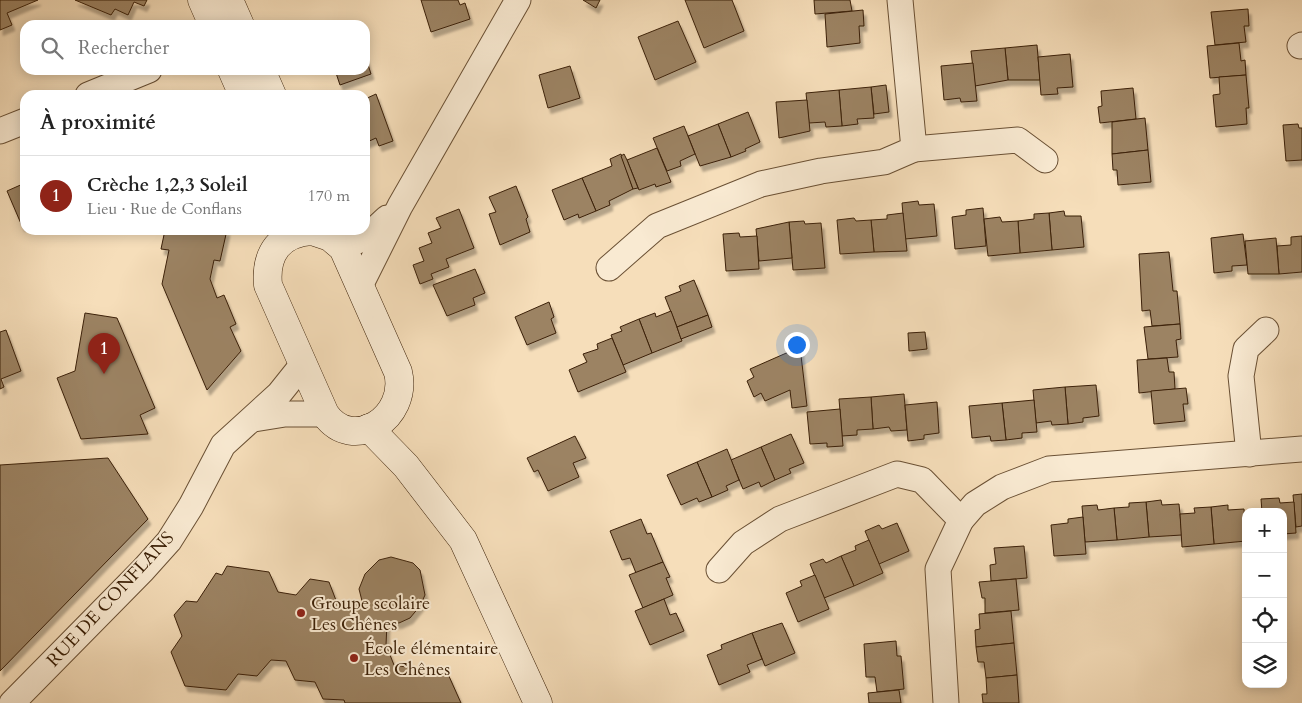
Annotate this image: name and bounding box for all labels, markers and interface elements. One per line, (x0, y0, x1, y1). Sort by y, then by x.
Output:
search box (20, 20, 370, 75)
icon: search (38, 34, 66, 62)
text: Rechercher (78, 35, 169, 61)
text: À proximité (40, 108, 156, 137)
text: Crèche 1,2,3 Soleil (87, 172, 247, 198)
text: 1 (52, 185, 60, 207)
text: 170 m (308, 185, 350, 207)
text: Lieu · Rue de Conflans (87, 198, 242, 220)
your location (784, 332, 810, 358)
pin: 1 (88, 333, 120, 374)
map controls (1242, 508, 1287, 688)
button: + (1242, 508, 1287, 553)
street label: RUE DE CONFLANS (41, 526, 180, 672)
button: − (1242, 553, 1287, 598)
place label: Groupe scolaire Les Chênes (311, 591, 430, 637)
button: locate (1242, 598, 1287, 643)
marker: Groupe scolaire Les Chênes (295, 607, 307, 619)
place label: École élémentaire Les Chênes (364, 636, 498, 682)
button: layers (1242, 643, 1287, 688)
marker: École élémentaire Les Chênes (348, 652, 360, 664)

